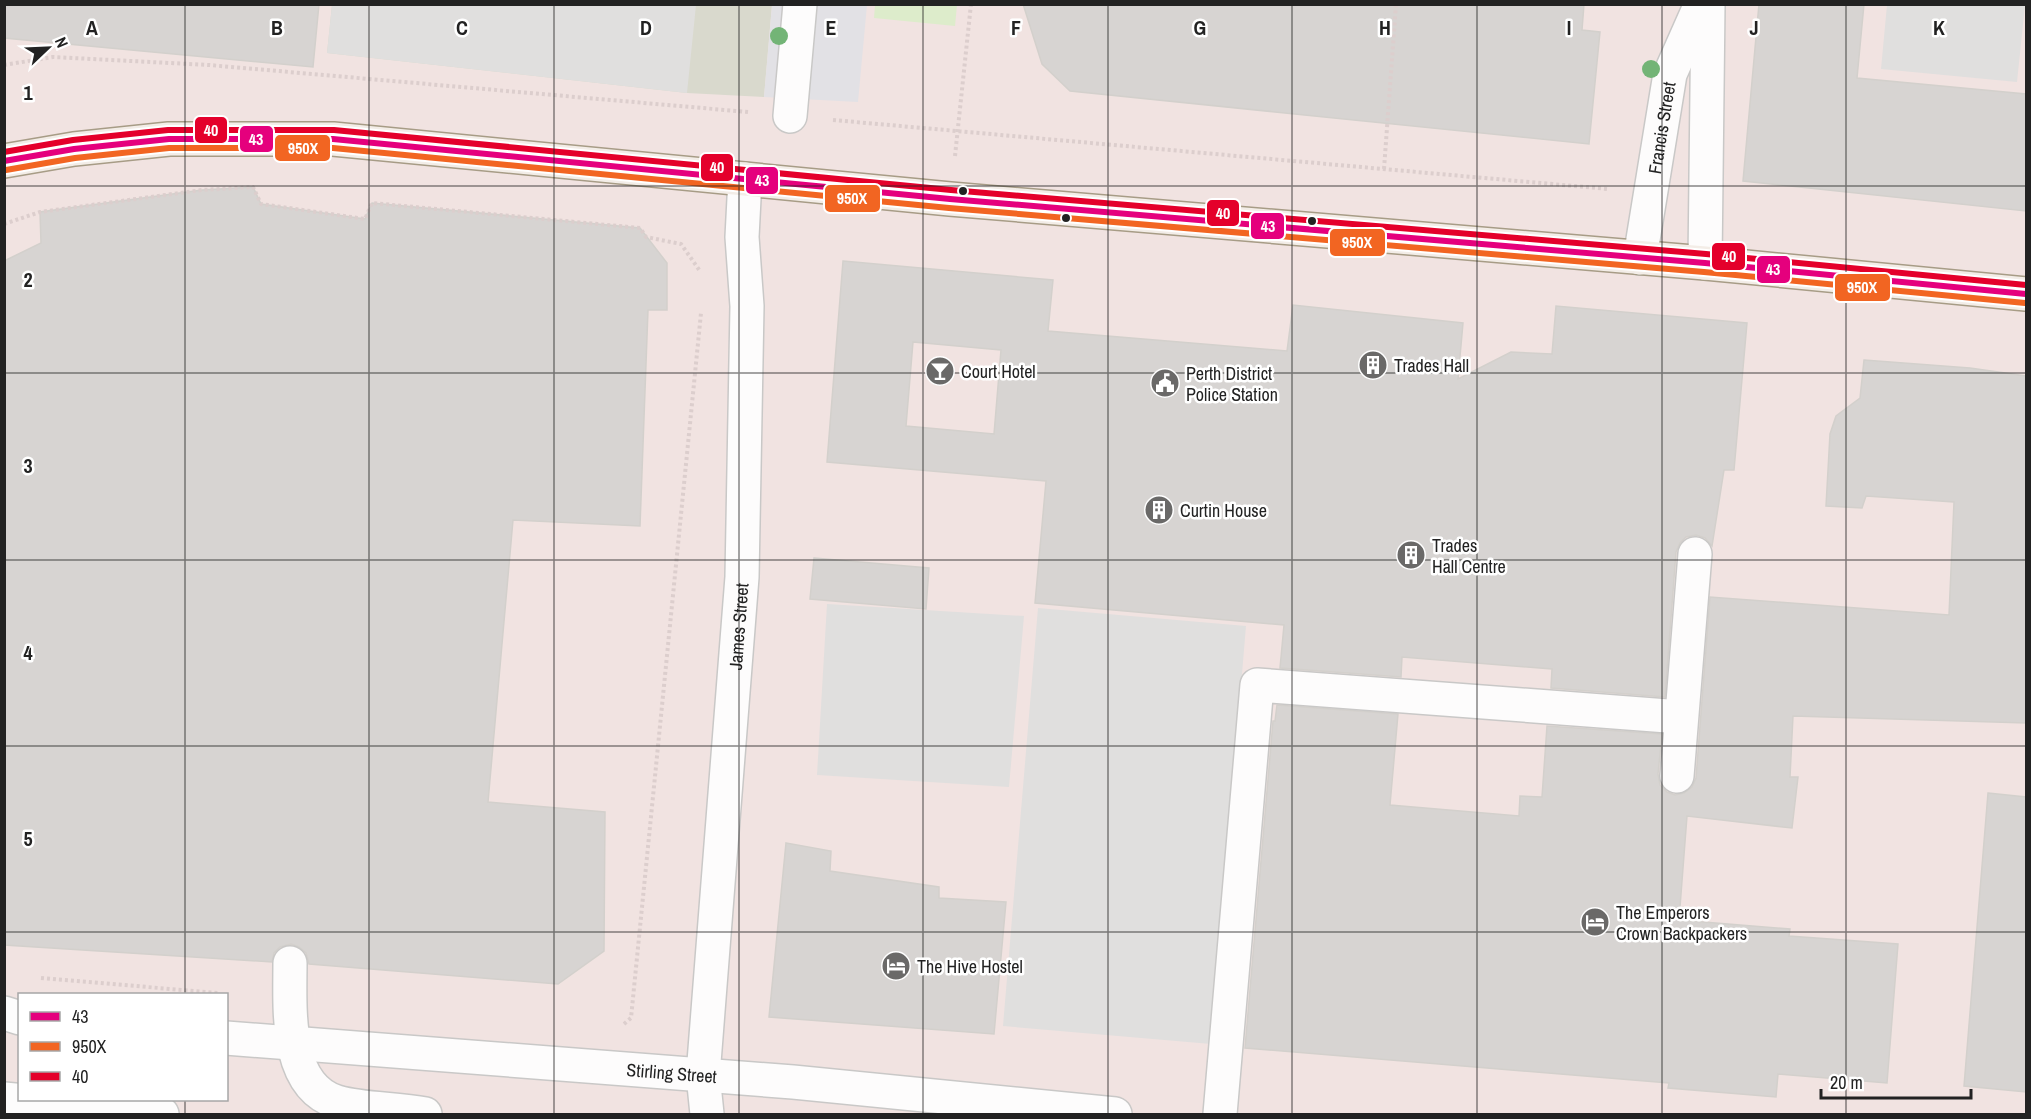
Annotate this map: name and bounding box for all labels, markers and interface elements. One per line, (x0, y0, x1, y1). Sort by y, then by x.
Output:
text: A (86, 14, 98, 41)
text: B (271, 14, 283, 41)
text: C (456, 14, 468, 41)
text: D (640, 14, 652, 41)
text: E (826, 14, 837, 41)
text: F (1011, 14, 1021, 41)
text: G (1194, 14, 1206, 41)
text: H (1379, 14, 1391, 41)
text: I (1567, 14, 1571, 41)
text: J (1749, 14, 1759, 41)
text: K (1933, 14, 1945, 41)
north arrow (18, 18, 78, 78)
text: N (50, 33, 74, 51)
text: 1 (23, 79, 33, 106)
street label: Francis Street (1641, 80, 1681, 176)
line badge: 40 (194, 116, 228, 144)
text: 40 (204, 119, 218, 141)
line badge: 43 (239, 125, 274, 153)
text: 43 (249, 128, 263, 150)
line badge: 950X (274, 134, 331, 162)
text: 950X (288, 137, 319, 159)
line badge: 40 (700, 153, 734, 182)
text: 40 (710, 156, 724, 178)
line badge: 43 (745, 166, 779, 195)
text: 43 (755, 169, 769, 191)
line badge: 950X (824, 184, 881, 213)
unlabelled marker (957, 185, 969, 197)
text: 950X (837, 187, 868, 209)
line badge: 40 (1206, 199, 1240, 227)
text: 40 (1216, 202, 1230, 224)
unlabelled marker (1060, 212, 1072, 224)
line badge: 43 (1250, 212, 1285, 240)
text: 43 (1261, 215, 1275, 237)
unlabelled marker (1306, 215, 1318, 227)
line badge: 950X (1329, 228, 1386, 257)
text: 950X (1342, 231, 1373, 253)
line badge: 40 (1711, 242, 1746, 271)
text: 40 (1722, 245, 1736, 267)
line badge: 43 (1756, 255, 1791, 284)
text: 43 (1766, 258, 1780, 280)
text: 2 (23, 266, 33, 293)
line badge: 950X (1834, 273, 1891, 302)
text: 950X (1847, 276, 1878, 298)
building icon: Trades Hall (1357, 349, 1389, 381)
place label: Trades Hall (1394, 353, 1469, 378)
bar icon: Court Hotel (924, 355, 956, 387)
place label: Court Hotel (961, 359, 1036, 384)
place label: Perth District Police Station (1186, 361, 1278, 407)
public building icon: Perth District Police Station (1149, 367, 1181, 399)
text: 3 (23, 452, 33, 479)
building icon: Curtin House (1143, 494, 1175, 526)
place label: Curtin House (1180, 498, 1267, 523)
place label: Trades Hall Centre (1432, 533, 1506, 579)
building icon: Trades Hall Centre (1395, 539, 1427, 571)
street label: James Street (722, 582, 754, 671)
text: 4 (23, 639, 33, 666)
text: 5 (23, 825, 33, 852)
place label: The Emperors Crown Backpackers (1616, 900, 1747, 946)
hotel icon: The Emperors Crown Backpackers (1579, 906, 1611, 938)
hotel icon: The Hive Hostel (880, 950, 912, 982)
place label: The Hive Hostel (917, 954, 1023, 979)
legend (18, 993, 228, 1101)
text: 43 (72, 1004, 88, 1029)
text: 950X (72, 1034, 107, 1059)
street label: Stirling Street (626, 1057, 718, 1089)
scale bar (1821, 1062, 1971, 1100)
text: 40 (72, 1064, 88, 1089)
text: 20 m (1830, 1070, 1863, 1095)

